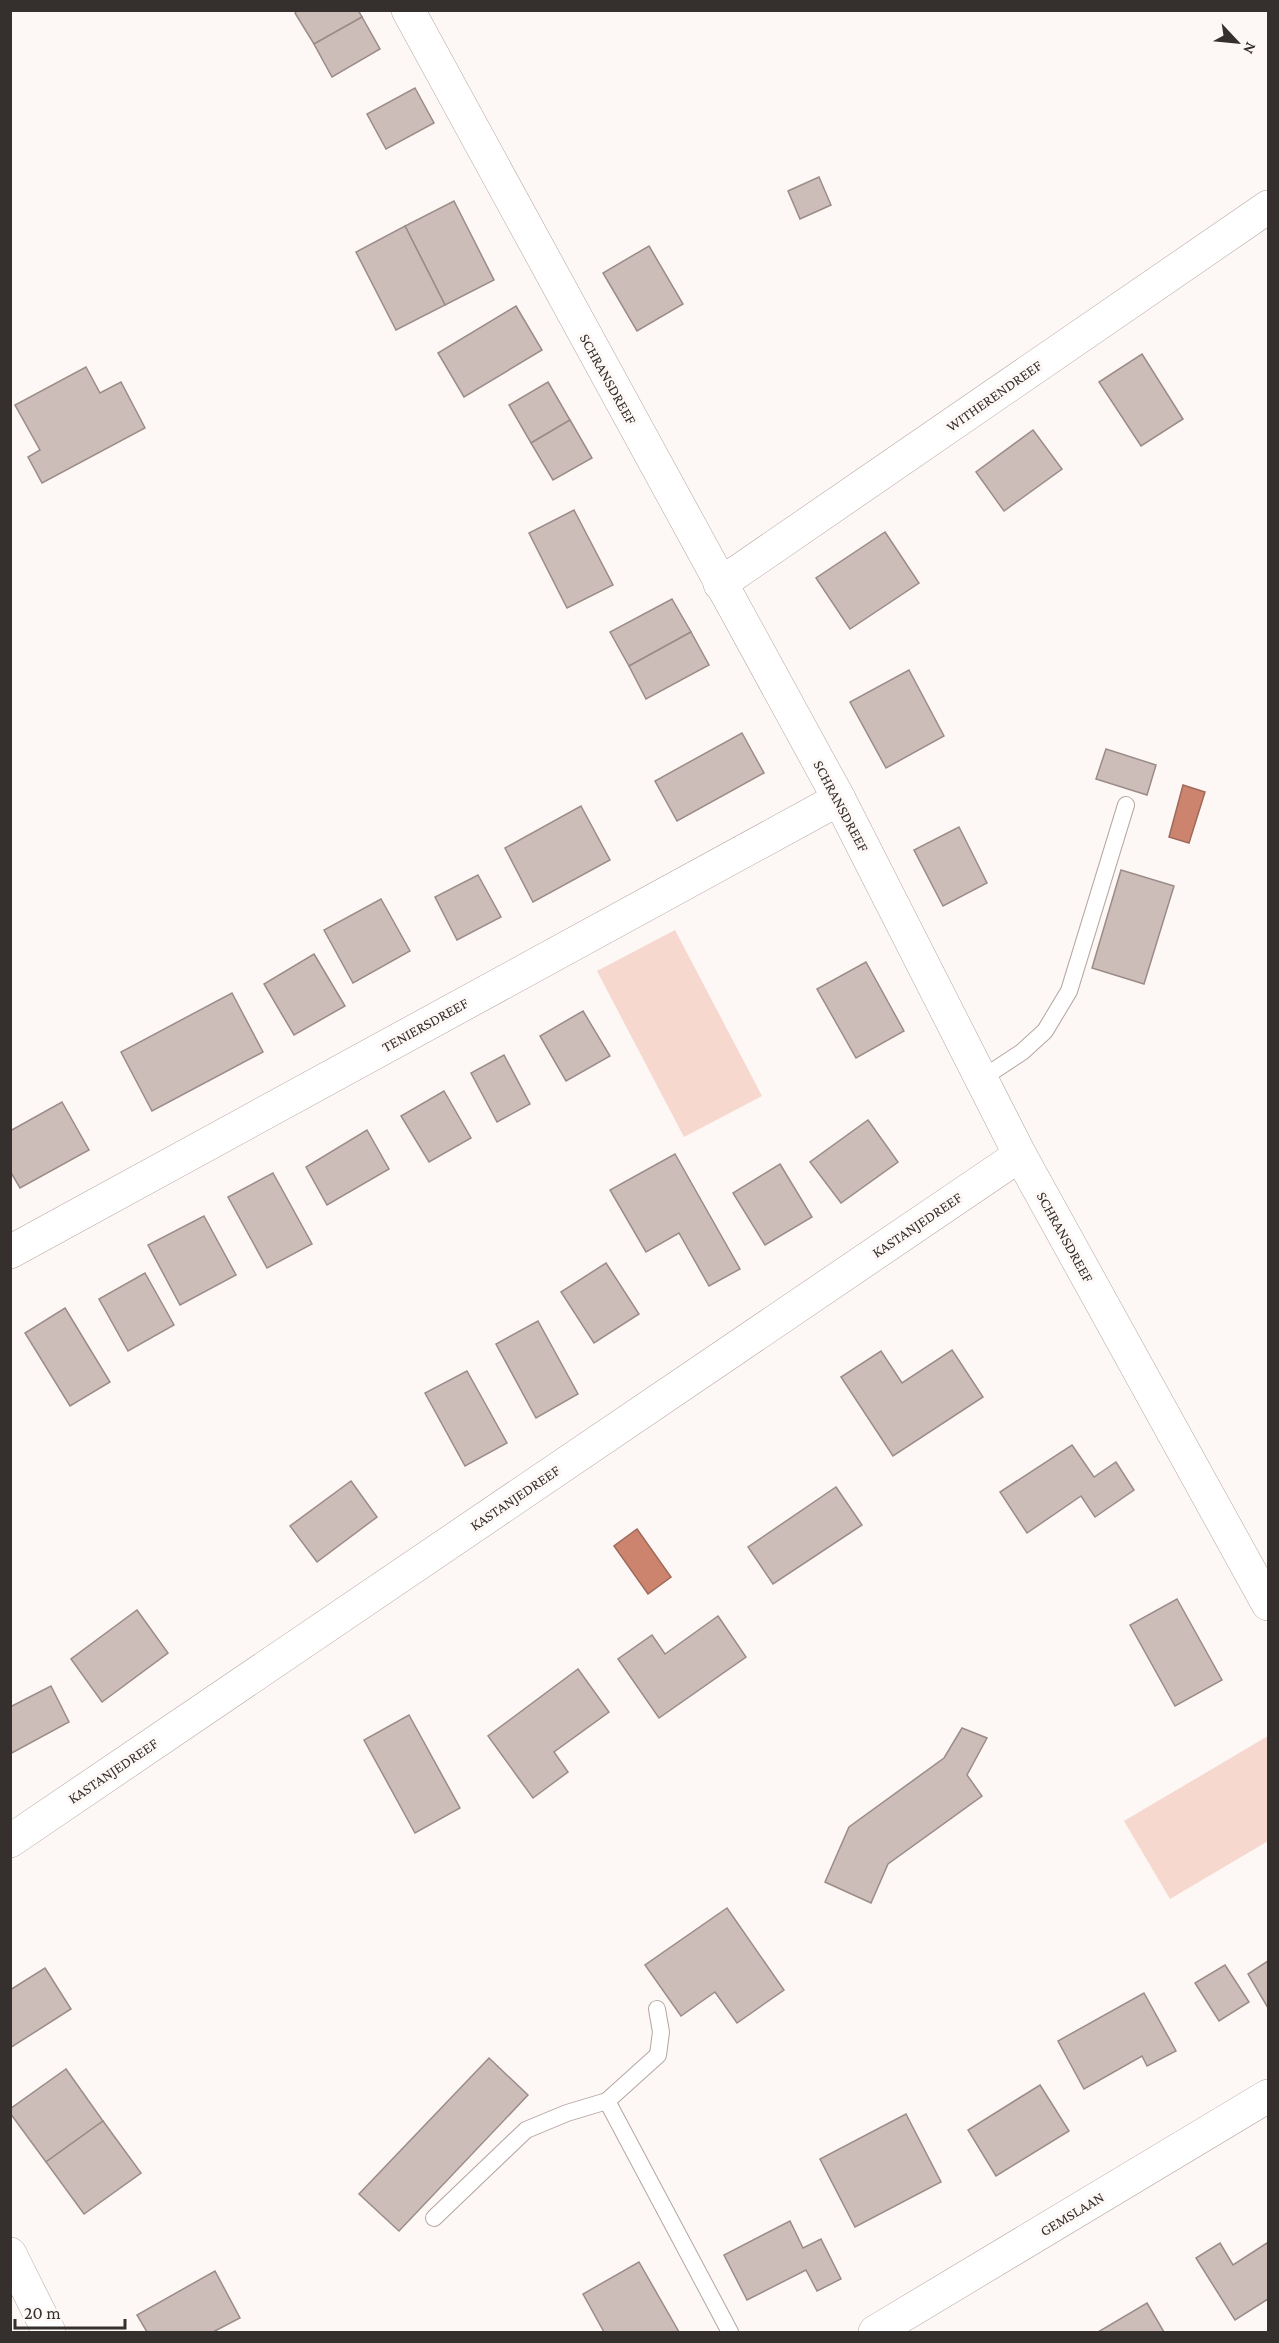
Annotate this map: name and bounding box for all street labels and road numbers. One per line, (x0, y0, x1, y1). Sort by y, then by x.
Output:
street label: SCHRANSDREEF (577, 331, 640, 428)
street label: WITHERENDREEF (943, 357, 1045, 435)
street label: SCHRANSDREEF (810, 758, 872, 855)
street label: TENIERSDREEF (379, 994, 471, 1055)
street label: KASTANJEDREEF (869, 1189, 966, 1262)
street label: SCHRANSDREEF (1034, 1189, 1097, 1286)
street label: KASTANJEDREEF (467, 1462, 564, 1535)
street label: KASTANJEDREEF (65, 1735, 162, 1808)
street label: GEMSLAAN (1037, 2189, 1107, 2239)

